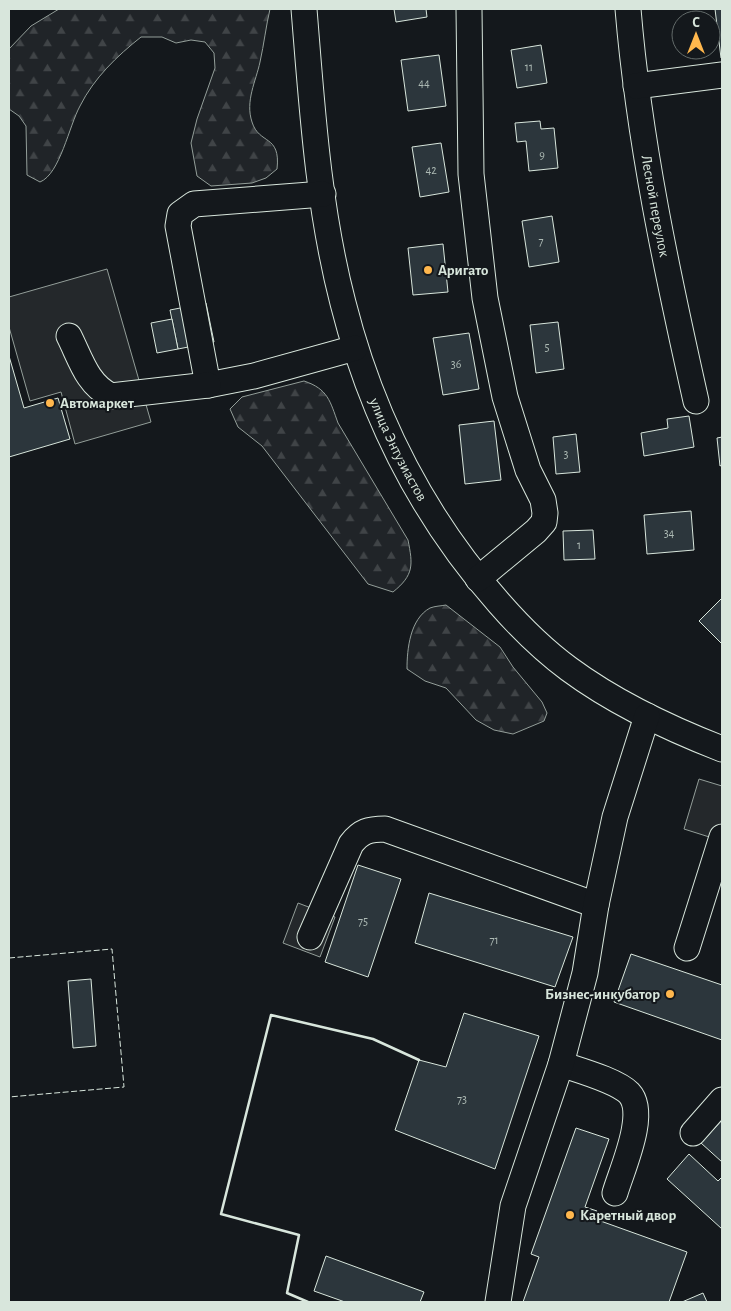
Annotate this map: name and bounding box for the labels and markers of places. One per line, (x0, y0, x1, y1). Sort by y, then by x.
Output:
place label: Аригато (438, 263, 488, 278)
marker: Аригато (422, 264, 434, 276)
place label: Автомаркет (60, 396, 134, 411)
marker: Автомаркет (44, 397, 56, 409)
place label: Бизнес-инкубатор (545, 987, 660, 1002)
marker: Бизнес-инкубатор (664, 988, 676, 1000)
place label: Каретный двор (580, 1208, 676, 1223)
marker: Каретный двор (564, 1209, 576, 1221)

